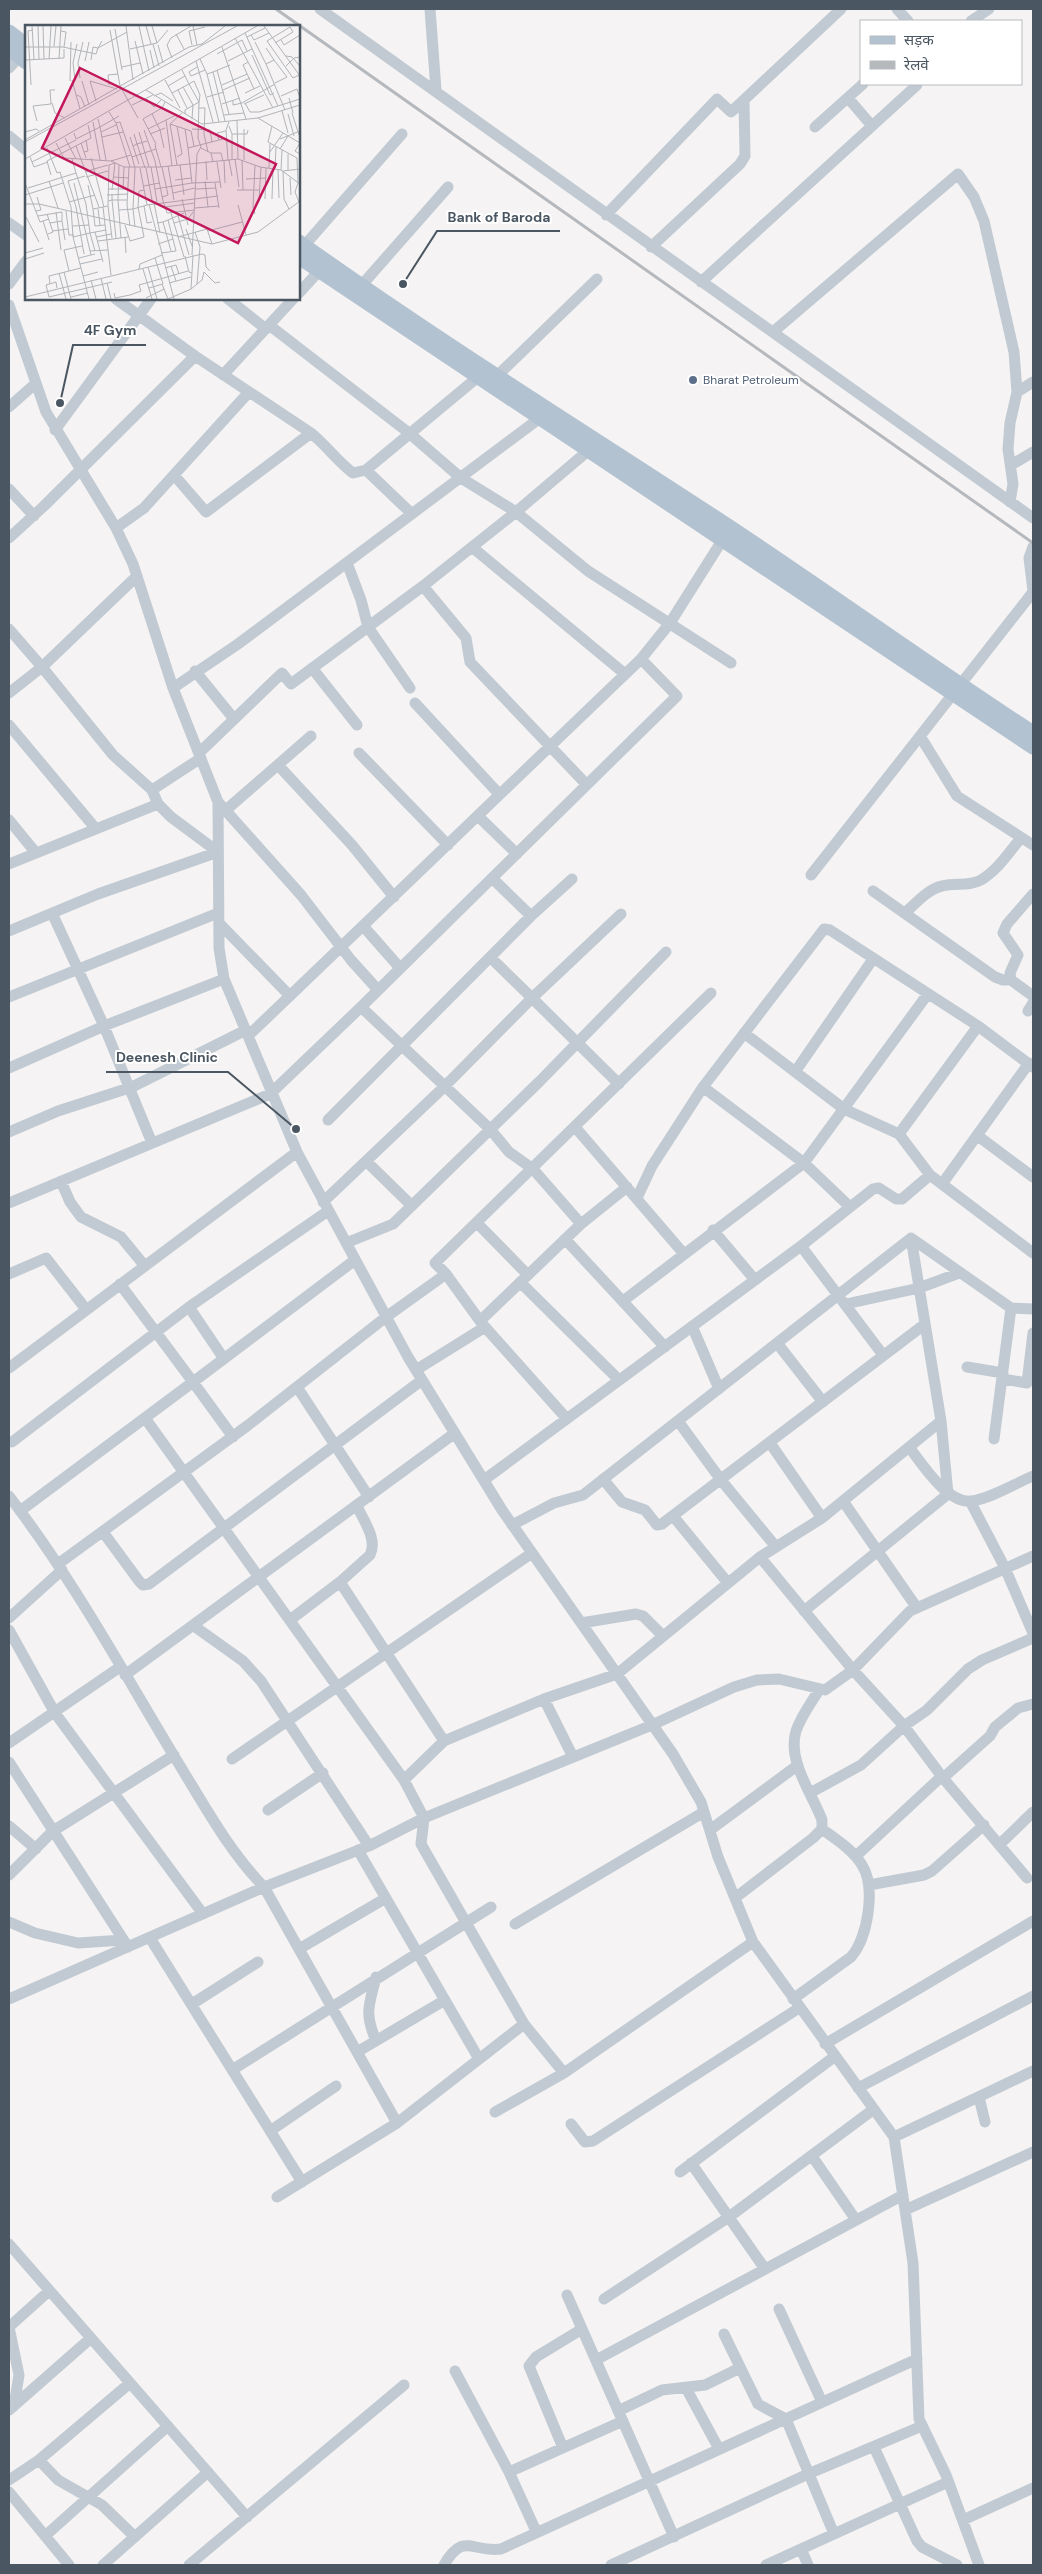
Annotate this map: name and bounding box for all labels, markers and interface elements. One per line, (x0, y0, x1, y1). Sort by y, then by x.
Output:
legend (860, 20, 1022, 85)
inset map (25, 25, 300, 300)
text: सड़क (904, 30, 934, 50)
text: रेलवे (903, 55, 929, 75)
callout: Bank of Baroda (437, 202, 560, 231)
text: Bank of Baroda (448, 208, 550, 226)
callout: 4F Gym (73, 316, 146, 345)
text: 4F Gym (84, 321, 136, 339)
place label: Bharat Petroleum (703, 372, 799, 388)
marker: Bharat Petroleum (687, 374, 699, 386)
callout: Deenesh Clinic (106, 1043, 228, 1072)
text: Deenesh Clinic (116, 1048, 218, 1066)

